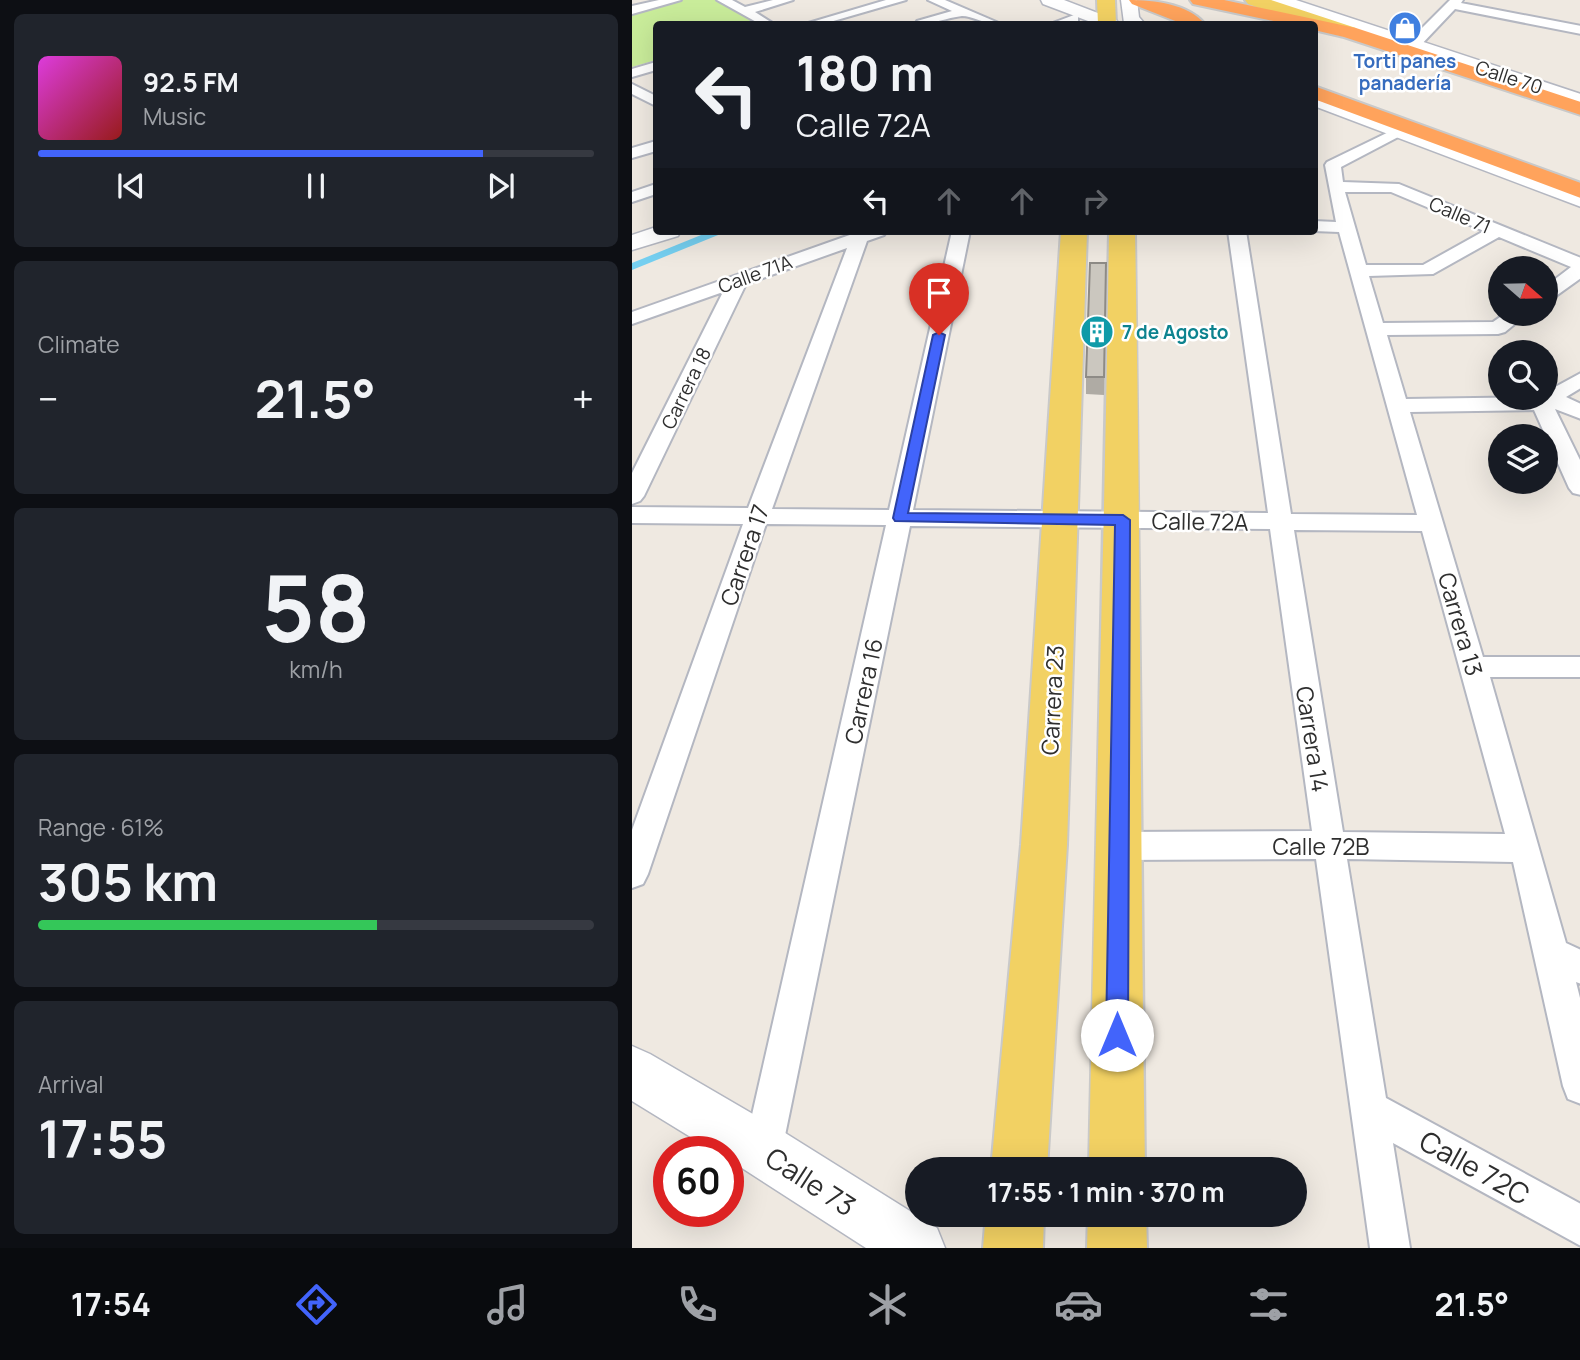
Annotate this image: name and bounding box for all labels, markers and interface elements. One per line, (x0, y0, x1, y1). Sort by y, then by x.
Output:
shop icon: Torti panes panadería (1386, 9, 1424, 47)
text: 180 m (796, 39, 934, 106)
place label: Torti panes panadería (1354, 48, 1456, 96)
icon: left (681, 49, 772, 140)
street label: Calle 70 (1472, 54, 1546, 100)
text: 92.5 FM (143, 64, 239, 100)
text: Music (143, 100, 206, 132)
text: Calle 72A (796, 103, 931, 147)
icon: previous (112, 167, 150, 205)
icon: pause (297, 167, 335, 205)
icon: next (482, 167, 520, 205)
icon: left (857, 182, 895, 220)
icon: ahead (930, 182, 968, 220)
icon: ahead (1003, 182, 1041, 220)
icon: right (1076, 182, 1114, 220)
street label: Calle 71 (1425, 190, 1495, 240)
street label: Calle 71A (714, 249, 796, 299)
north arrow (1488, 256, 1558, 326)
map controls (1488, 256, 1558, 494)
pin (909, 263, 969, 335)
icon: arrive (920, 274, 958, 312)
building icon: 7 de Agosto (1078, 313, 1116, 351)
place label: 7 de Agosto (1122, 319, 1229, 345)
text: Climate (38, 328, 120, 360)
button: search (1488, 340, 1558, 410)
street label: Carrera 18 (655, 343, 717, 433)
text: 21.5° (255, 363, 376, 434)
text: − (38, 372, 59, 424)
text: + (572, 372, 594, 424)
button: layers (1488, 424, 1558, 494)
street label: Carrera 17 (712, 500, 776, 610)
street label: Calle 72A (1151, 504, 1249, 538)
text: 58 (261, 545, 371, 669)
street label: Carrera 13 (1431, 569, 1491, 679)
street label: Carrera 16 (836, 635, 890, 747)
street label: Carrera 23 (1033, 644, 1071, 756)
text: km/h (289, 653, 343, 685)
street label: Carrera 14 (1289, 684, 1337, 794)
text: Range · 61% (38, 811, 164, 843)
street label: Calle 72B (1273, 830, 1369, 862)
text: 305 km (38, 846, 218, 917)
position arrow (1080, 998, 1154, 1072)
text: Arrival (38, 1068, 104, 1100)
text: 17:55 (38, 1103, 167, 1174)
street label: Calle 72C (1413, 1121, 1537, 1213)
speed limit sign: 60 (653, 1136, 744, 1227)
street label: Calle 73 (759, 1138, 863, 1224)
text: 17:55 · 1 min · 370 m (987, 1174, 1225, 1210)
icon: directions (292, 1280, 341, 1329)
icon: music (483, 1280, 532, 1329)
icon: phone (673, 1280, 722, 1329)
icon: climate (863, 1280, 912, 1329)
icon: car (1054, 1280, 1103, 1329)
icon: filters (1244, 1280, 1293, 1329)
text: 17:54 (71, 1282, 151, 1326)
text: 21.5° (1435, 1282, 1509, 1326)

